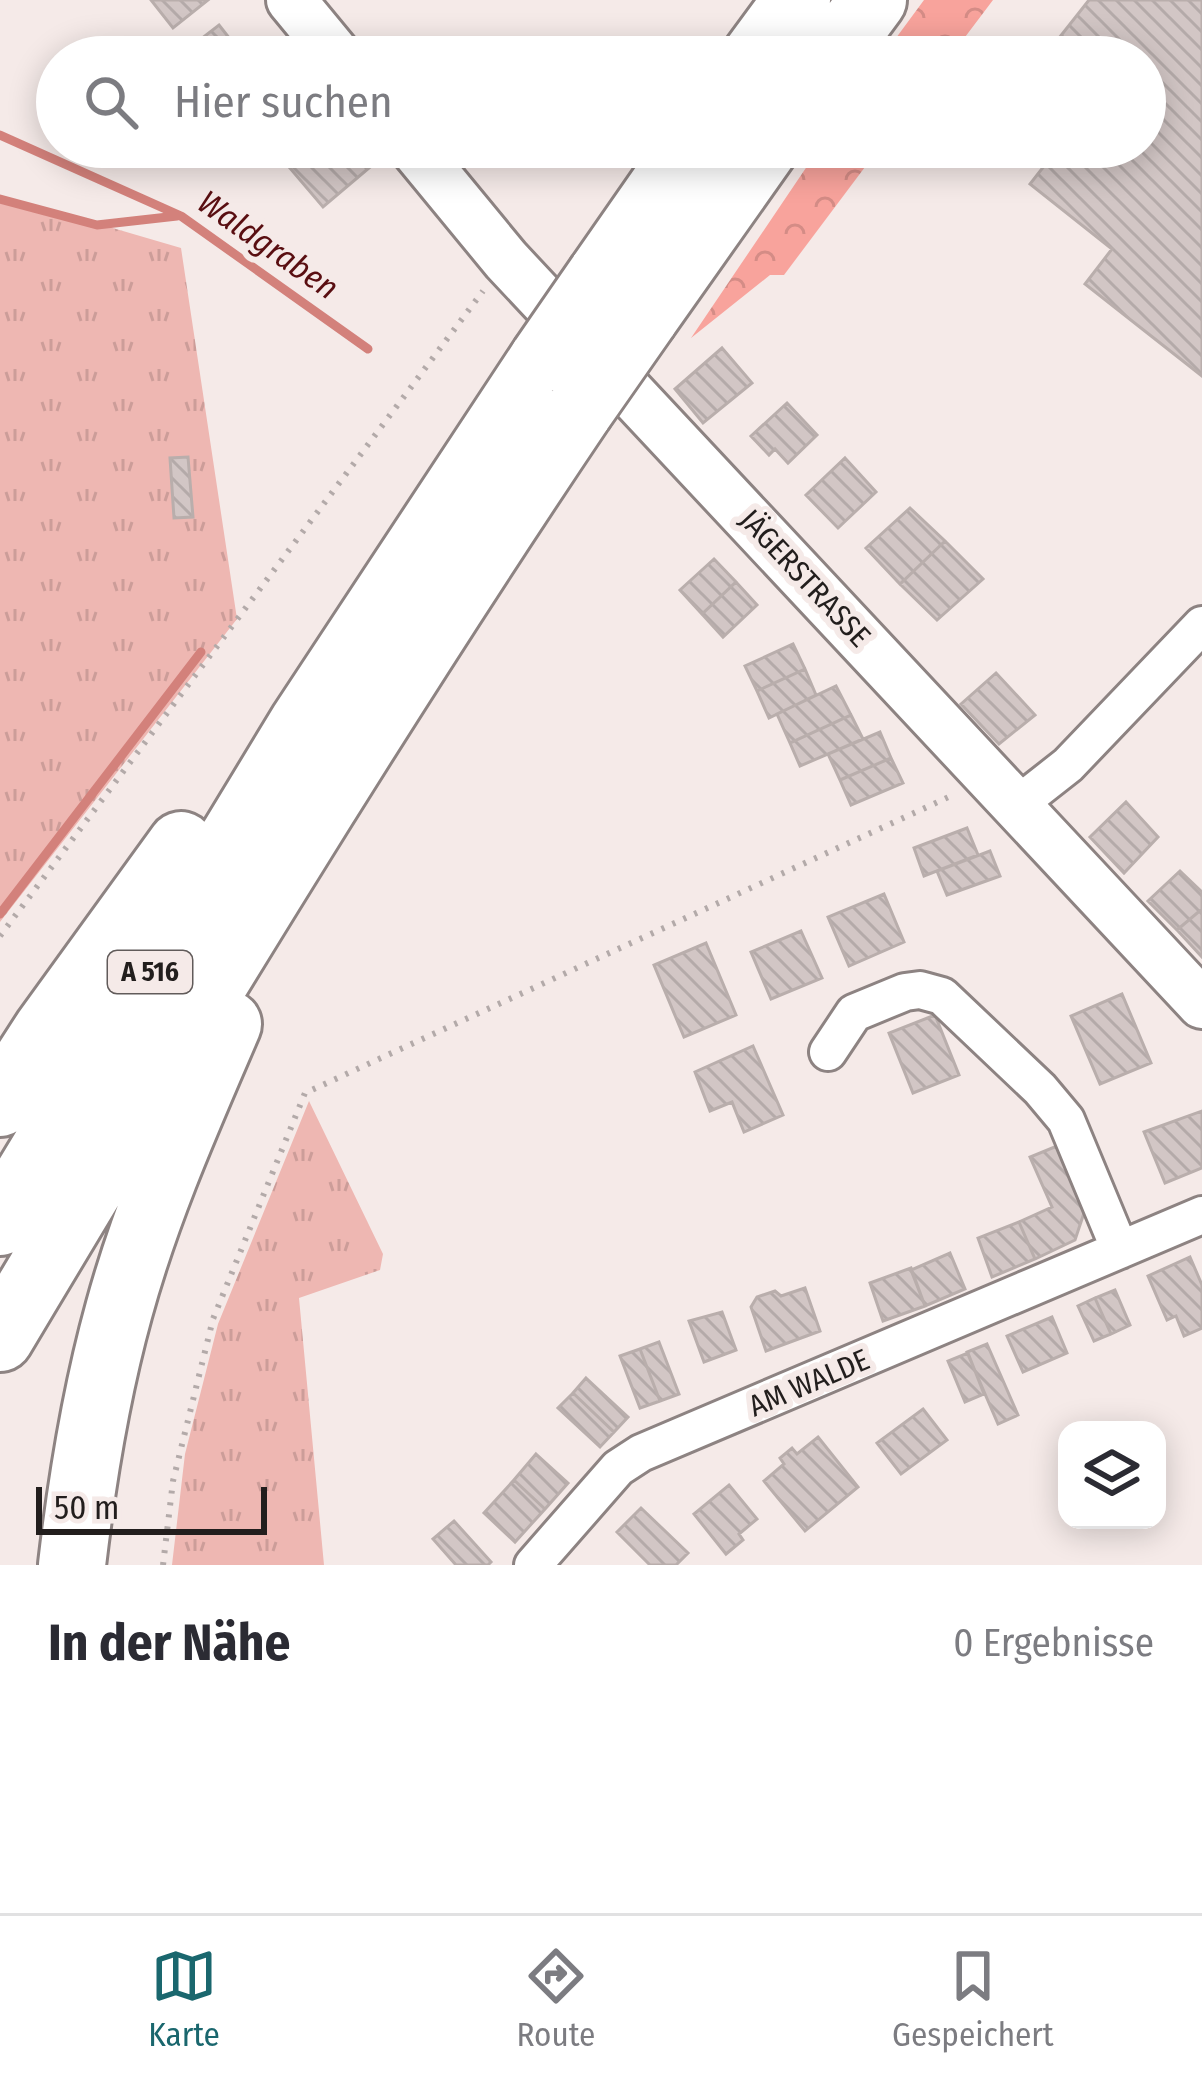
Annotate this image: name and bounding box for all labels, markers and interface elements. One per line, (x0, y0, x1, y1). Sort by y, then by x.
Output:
search box (36, 36, 1166, 168)
icon: search (78, 69, 144, 135)
text: Hier suchen (174, 75, 393, 129)
water label: Waldgraben (190, 182, 346, 308)
street label: JÄGERSTRASSE (732, 502, 878, 654)
road number: A 516 (108, 951, 192, 993)
street label: AM WALDE (743, 1342, 875, 1424)
map controls (1058, 1421, 1166, 1529)
button: layers (1058, 1421, 1166, 1529)
scale bar (36, 1481, 267, 1534)
text: 50 m (54, 1488, 119, 1528)
text: In der Nähe (48, 1612, 290, 1674)
text: 0 Ergebnisse (953, 1620, 1154, 1666)
tab: Karte (148, 1943, 220, 2055)
tab: Route (517, 1943, 595, 2055)
tab: Gespeichert (892, 1943, 1054, 2055)

